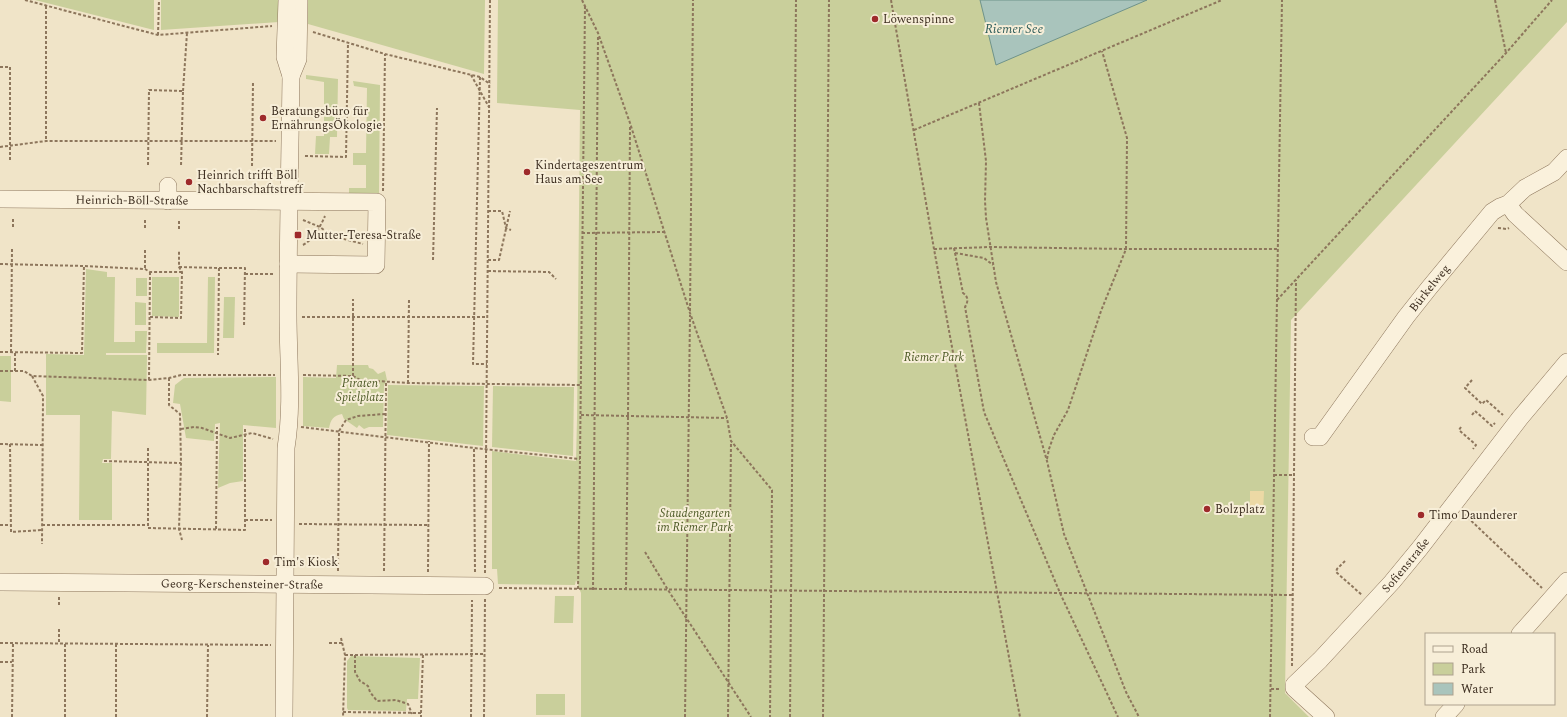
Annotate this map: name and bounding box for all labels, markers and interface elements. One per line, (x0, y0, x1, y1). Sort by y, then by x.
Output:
place label: Löwenspinne (883, 10, 955, 29)
marker: Löwenspinne (870, 14, 880, 24)
water label: Riemer See (985, 19, 1043, 39)
place label: Beratungsbüro für ErnährungsÖkologie (271, 102, 382, 135)
marker: Beratungsbüro für ErnährungsÖkologie (258, 113, 268, 123)
place label: Kindertageszentrum Haus am See (535, 156, 644, 189)
place label: Heinrich trifft Böll Nachbarschaftstreff (197, 166, 303, 199)
marker: Kindertageszentrum Haus am See (522, 167, 532, 177)
marker: Heinrich trifft Böll Nachbarschaftstreff (184, 177, 194, 187)
street label: Heinrich-Böll-Straße (75, 191, 189, 211)
place label: Mutter-Teresa-Straße (306, 226, 421, 245)
marker: Mutter-Teresa-Straße (293, 230, 303, 240)
street label: Bürkelweg (1405, 260, 1455, 316)
park label: Riemer Park (904, 348, 965, 367)
park label: Piraten Spielplatz (336, 374, 384, 407)
place label: Bolzplatz (1215, 500, 1265, 519)
park label: Staudengarten im Riemer Park (657, 504, 733, 537)
marker: Bolzplatz (1202, 504, 1212, 514)
place label: Timo Daunderer (1429, 506, 1518, 525)
marker: Timo Daunderer (1416, 510, 1426, 520)
street label: Sofienstraße (1377, 534, 1435, 598)
place label: Tim's Kiosk (274, 553, 338, 572)
marker: Tim's Kiosk (261, 557, 271, 567)
street label: Georg-Kerschensteiner-Straße (161, 574, 323, 595)
legend (1425, 633, 1555, 705)
text: Road (1461, 640, 1488, 659)
text: Park (1461, 660, 1486, 679)
text: Water (1461, 680, 1493, 699)

